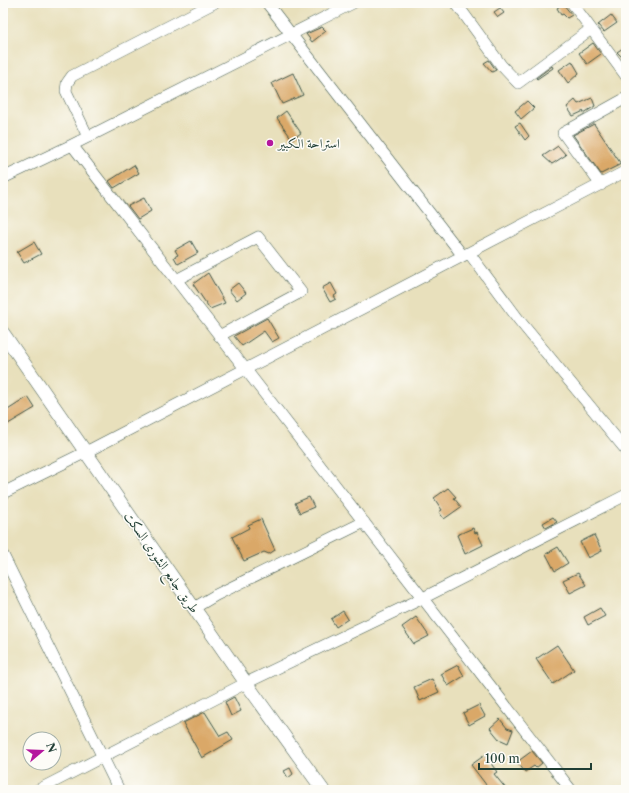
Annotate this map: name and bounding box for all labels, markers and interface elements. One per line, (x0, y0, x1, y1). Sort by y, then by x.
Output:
place label: استراحة الكبير (276, 135, 340, 152)
marker: استراحة الكبير (265, 138, 275, 148)
street label: طريق جامع الشورى السكت (117, 508, 203, 619)
north arrow (22, 731, 62, 771)
text: N (43, 741, 60, 755)
scale bar (479, 745, 591, 771)
text: 100 m (485, 751, 520, 766)

